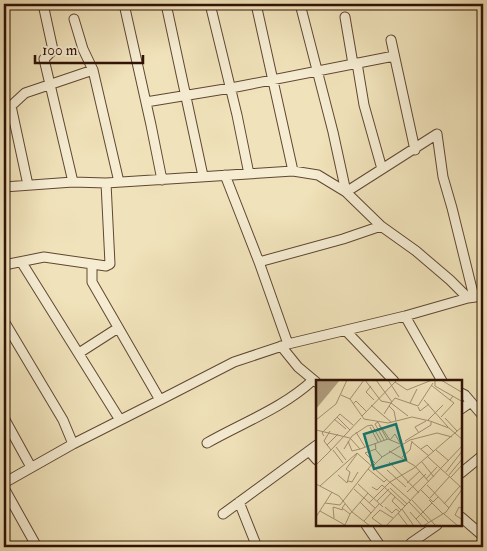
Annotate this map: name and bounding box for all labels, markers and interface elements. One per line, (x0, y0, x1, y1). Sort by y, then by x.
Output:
scale bar (35, 32, 142, 64)
text: 100 m (42, 41, 78, 60)
inset map (316, 380, 462, 526)

